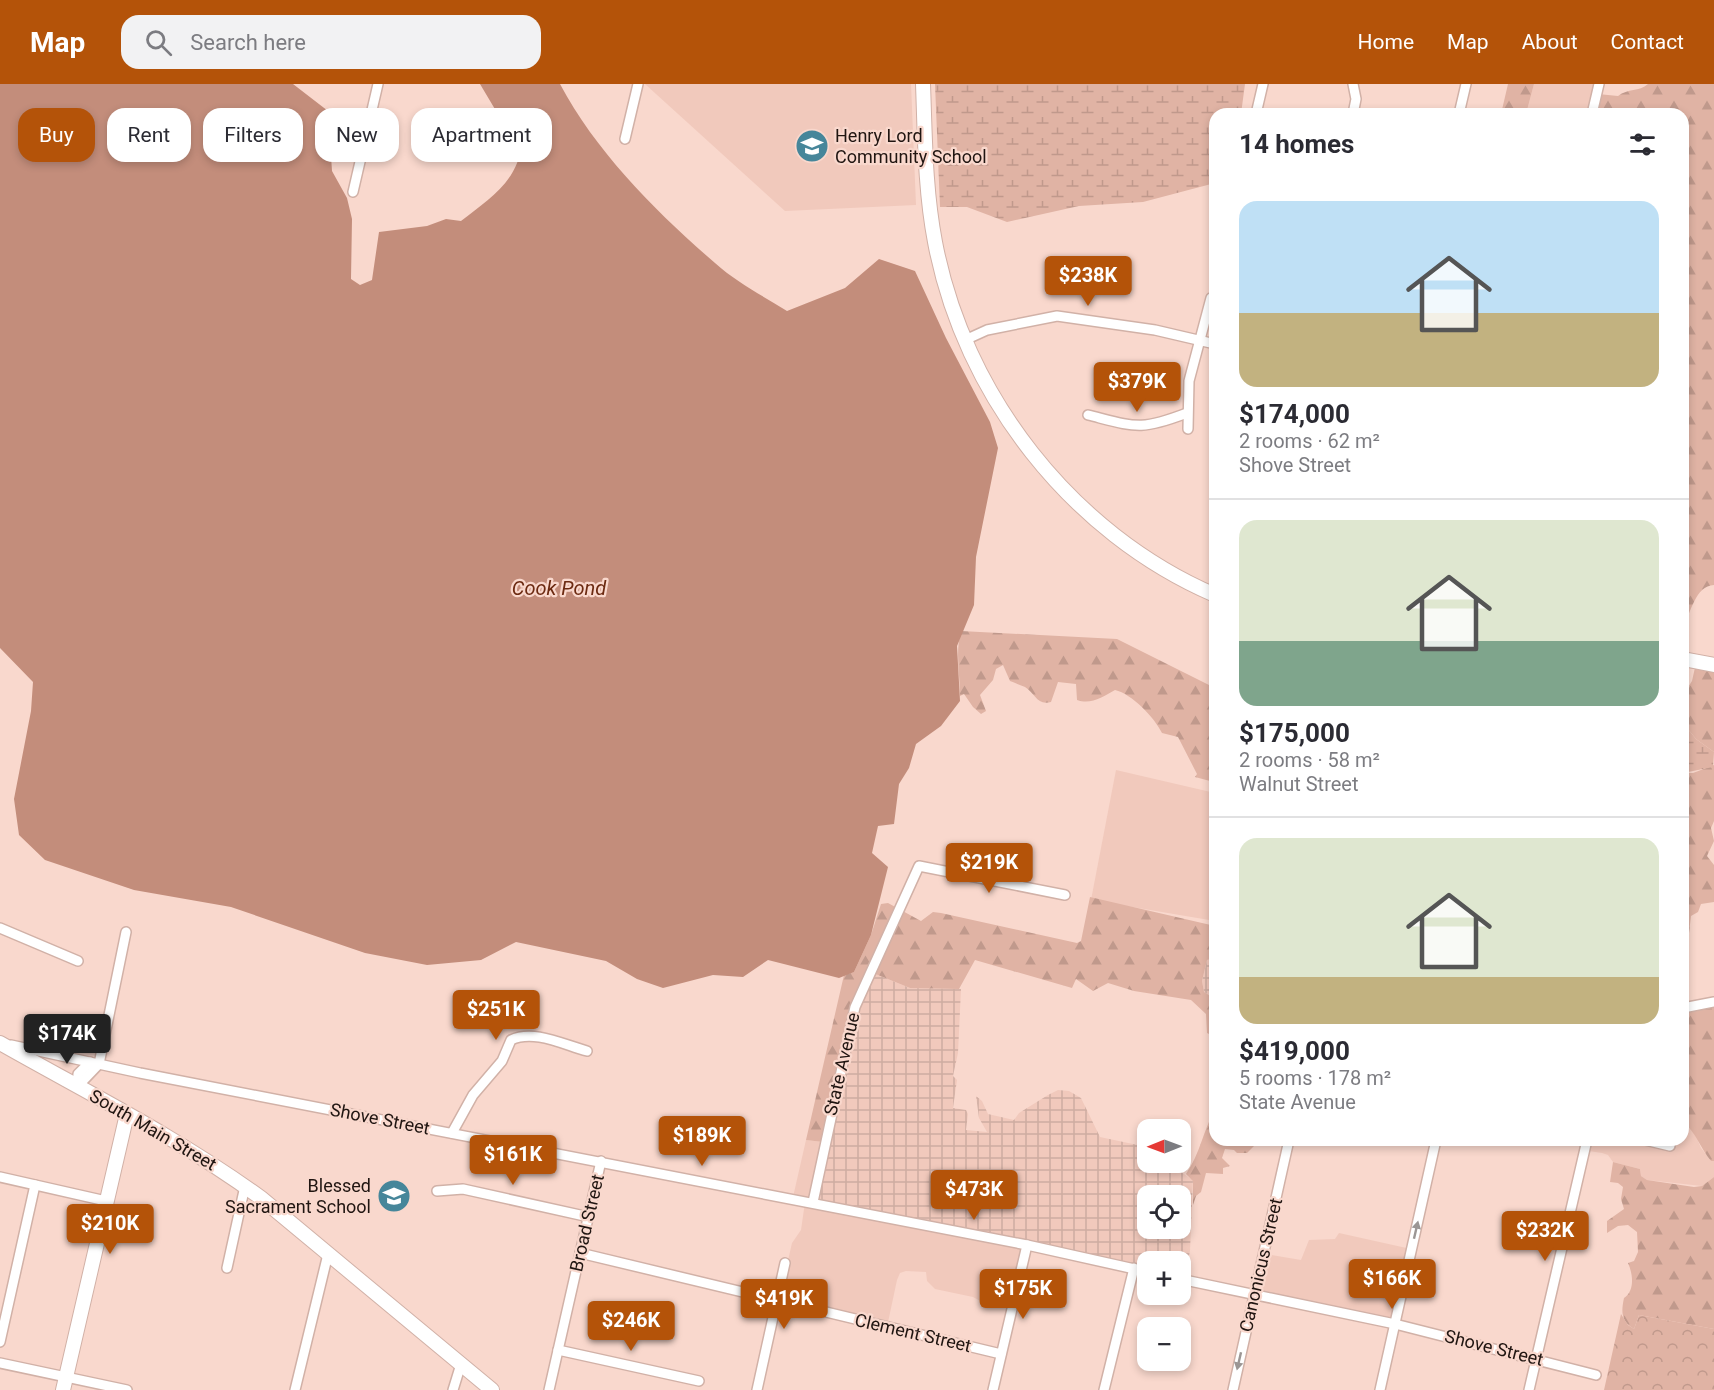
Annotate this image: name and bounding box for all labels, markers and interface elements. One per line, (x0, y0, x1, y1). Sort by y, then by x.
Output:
search box (121, 15, 541, 69)
text: Map (30, 26, 85, 59)
icon: search (142, 26, 175, 59)
text: Search here (190, 30, 306, 55)
text: Home (1358, 30, 1414, 54)
text: Map (1447, 30, 1489, 54)
text: About (1522, 30, 1578, 54)
text: Contact (1611, 30, 1684, 54)
chip: Buy (18, 108, 95, 162)
chip: Rent (107, 108, 191, 162)
chip: Filters (203, 108, 303, 162)
chip: New (315, 108, 399, 162)
chip: Apartment (411, 108, 552, 162)
place label: Henry Lord Community School (835, 125, 987, 167)
school or university icon: Henry Lord Community School (794, 128, 830, 164)
icon: filters (1626, 128, 1659, 161)
text: 14 homes (1239, 129, 1354, 159)
icon: home (1395, 240, 1503, 348)
pin: $238K (1046, 256, 1130, 307)
text: $238K (1059, 263, 1117, 287)
pin: $379K (1095, 362, 1179, 413)
text: $379K (1108, 369, 1166, 393)
text: $174,000 (1239, 399, 1350, 429)
text: 2 rooms · 62 m² (1239, 429, 1380, 453)
text: Shove Street (1239, 453, 1351, 477)
icon: home (1395, 559, 1503, 667)
water label: Cook Pond (512, 576, 607, 600)
text: $175,000 (1239, 718, 1350, 748)
text: 2 rooms · 58 m² (1239, 748, 1380, 772)
text: Walnut Street (1239, 772, 1359, 796)
pin: $219K (947, 843, 1031, 894)
text: $219K (960, 850, 1018, 874)
icon: home (1395, 877, 1503, 985)
pin: $251K (454, 990, 538, 1041)
text: $251K (467, 997, 525, 1021)
street label: State Avenue (819, 1010, 864, 1117)
pin: $174K (25, 1014, 109, 1065)
text: $174K (38, 1021, 96, 1045)
text: $419,000 (1239, 1036, 1350, 1066)
text: 5 rooms · 178 m² (1239, 1066, 1391, 1090)
street label: South Main Street (86, 1085, 220, 1174)
text: State Avenue (1239, 1090, 1356, 1114)
street label: Shove Street (329, 1099, 432, 1138)
pin: $189K (660, 1116, 744, 1167)
north arrow (1137, 1119, 1191, 1173)
map controls (1137, 1119, 1191, 1371)
text: $189K (673, 1123, 731, 1147)
pin: $161K (471, 1135, 555, 1186)
text: $161K (484, 1142, 542, 1166)
pin: $473K (932, 1170, 1016, 1221)
street label: Broad Street (565, 1172, 608, 1274)
place label: Blessed Sacrament School (225, 1175, 371, 1217)
text: $473K (945, 1177, 1003, 1201)
school or university icon: Blessed Sacrament School (376, 1178, 412, 1214)
button: locate (1137, 1185, 1191, 1239)
street label: Canonicus Street (1235, 1196, 1286, 1334)
pin: $210K (68, 1204, 152, 1255)
text: $210K (81, 1211, 139, 1235)
pin: $232K (1503, 1211, 1587, 1262)
text: $232K (1516, 1218, 1574, 1242)
one-way arrow (1412, 1221, 1421, 1240)
button: + (1137, 1251, 1191, 1305)
pin: $166K (1350, 1259, 1434, 1310)
text: $166K (1363, 1266, 1421, 1290)
pin: $175K (981, 1269, 1065, 1320)
text: $175K (994, 1276, 1052, 1300)
pin: $419K (742, 1279, 826, 1330)
text: $419K (755, 1286, 813, 1310)
pin: $246K (589, 1301, 673, 1352)
text: $246K (602, 1308, 660, 1332)
street label: Clement Street (853, 1309, 973, 1356)
button: − (1137, 1317, 1191, 1371)
street label: Shove Street (1443, 1325, 1546, 1370)
one-way arrow (1234, 1352, 1244, 1370)

